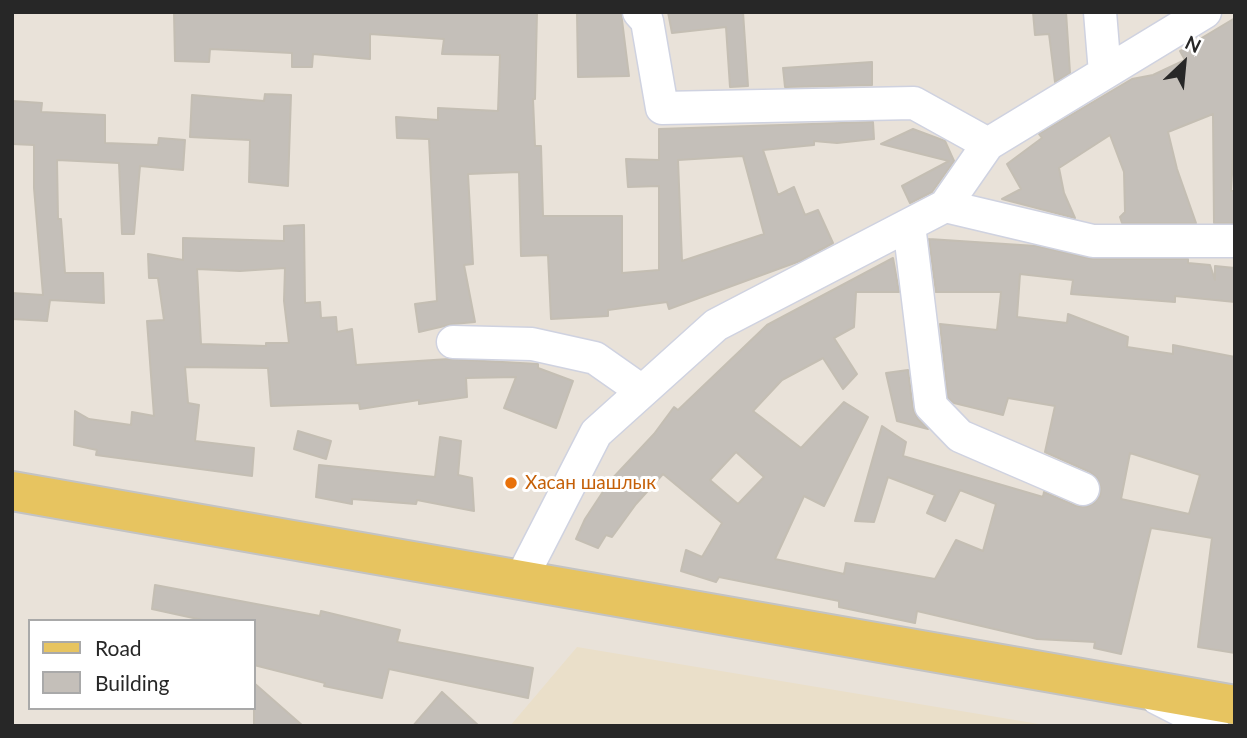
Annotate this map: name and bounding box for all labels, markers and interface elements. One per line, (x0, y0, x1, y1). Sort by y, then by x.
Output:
north arrow (1149, 28, 1219, 98)
text: N (1182, 30, 1205, 57)
place label: Хасан шашлык (525, 472, 656, 494)
marker: Хасан шашлык (503, 475, 519, 491)
legend (28, 619, 256, 710)
text: Road (95, 635, 142, 660)
text: Building (95, 670, 170, 695)

